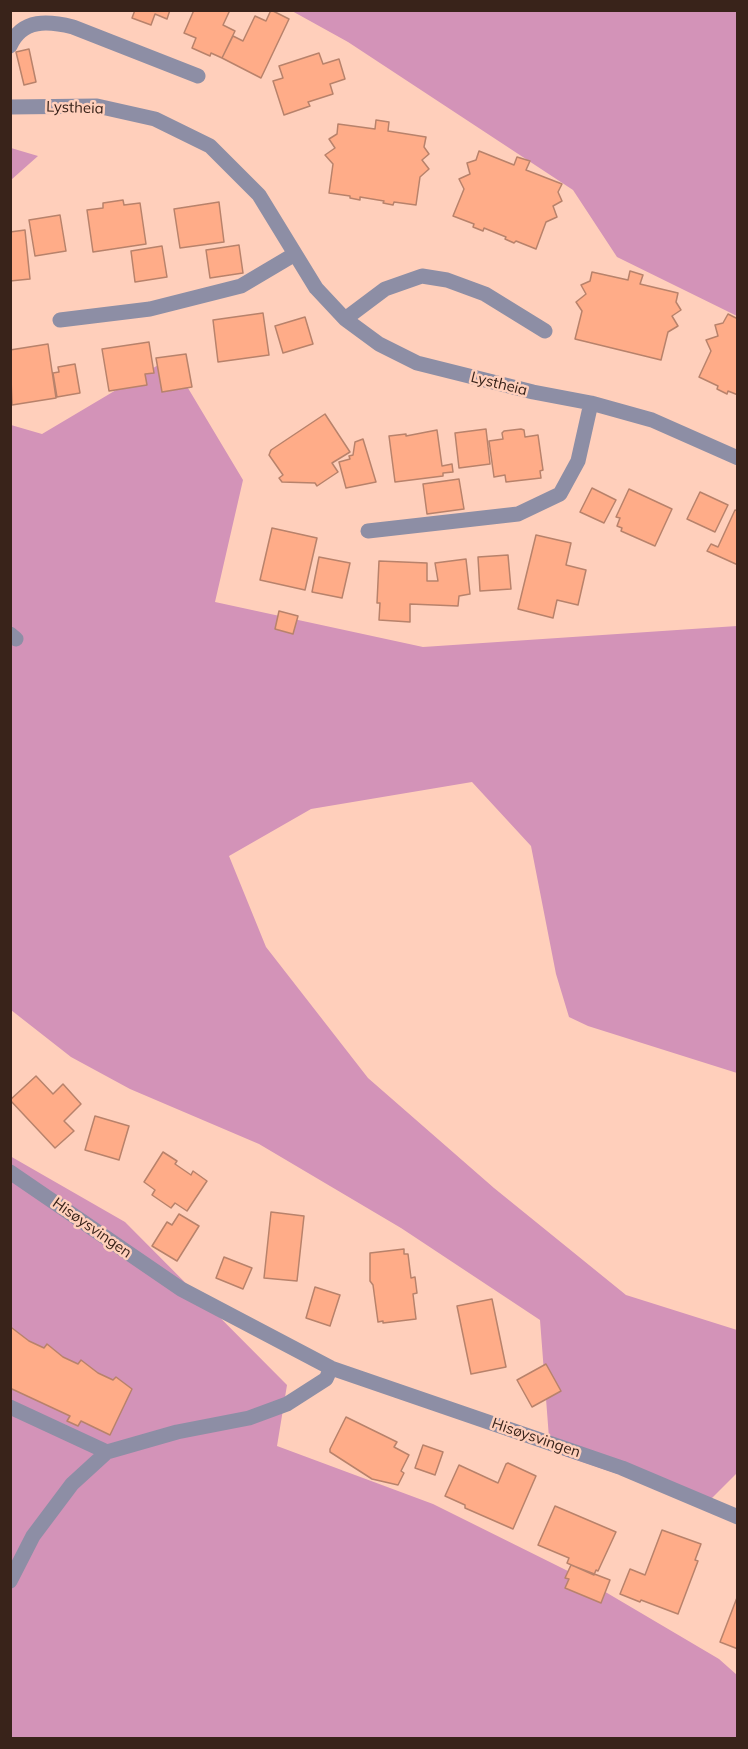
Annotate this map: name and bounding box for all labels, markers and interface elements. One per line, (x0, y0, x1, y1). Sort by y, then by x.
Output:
street label: Lystheia (46, 98, 104, 118)
street label: Lystheia (469, 368, 529, 400)
street label: Hisøysvingen (49, 1194, 135, 1262)
street label: Hisøysvingen (489, 1414, 583, 1462)

